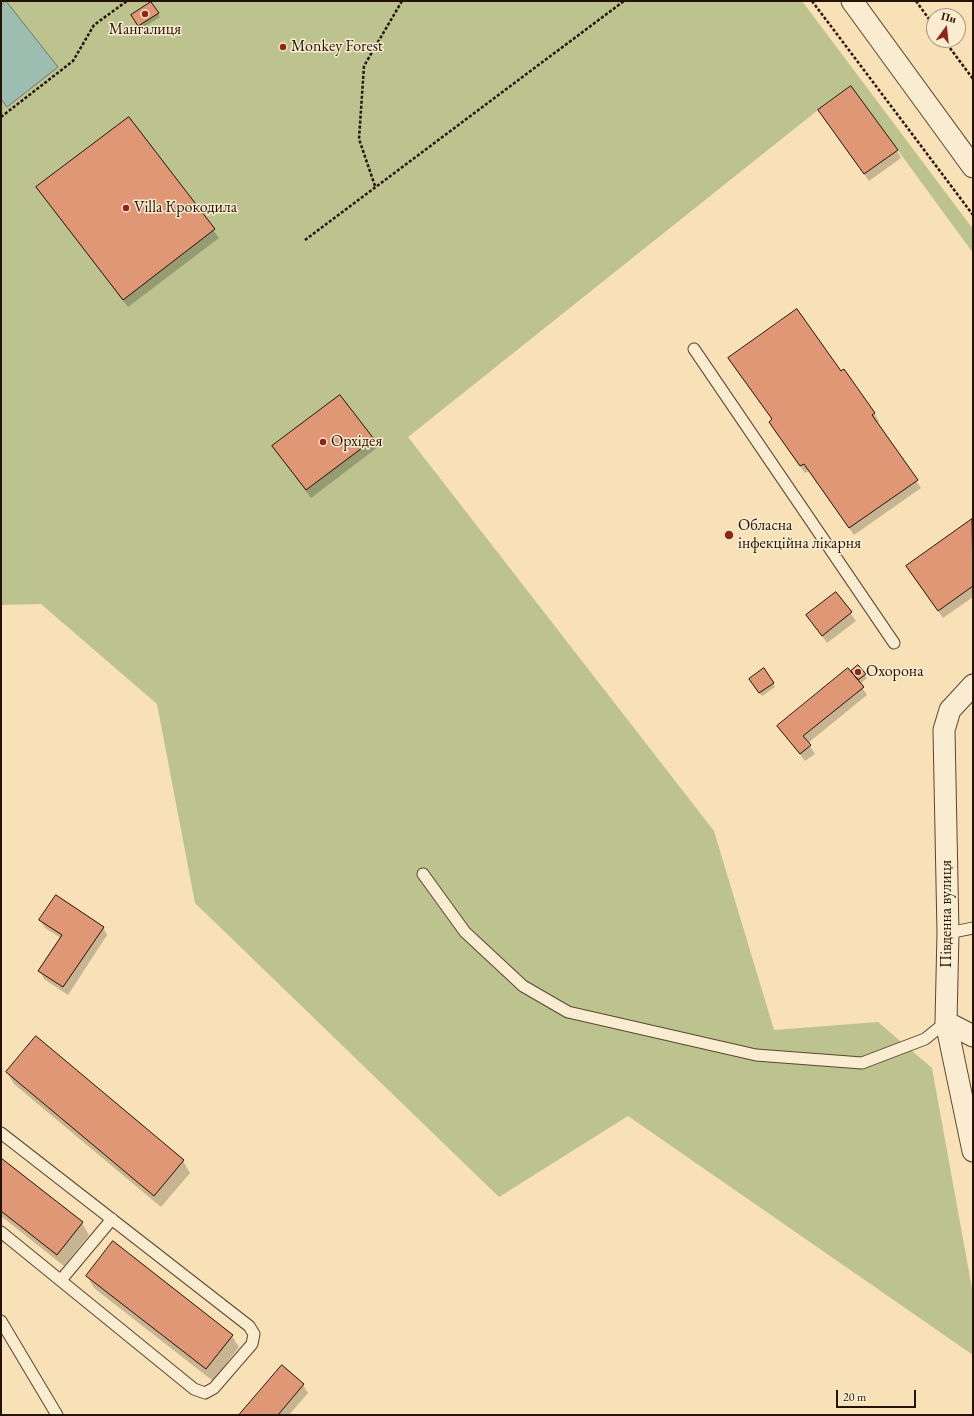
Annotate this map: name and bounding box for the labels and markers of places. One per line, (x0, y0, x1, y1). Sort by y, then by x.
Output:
marker: Мангалиця (140, 9, 150, 19)
place label: Мангалиця (109, 20, 181, 40)
place label: Monkey Forest (291, 37, 383, 57)
marker: Monkey Forest (278, 42, 288, 52)
place label: Villa Крокодила (134, 198, 237, 218)
marker: Villa Крокодила (121, 203, 131, 213)
place label: Орхідея (331, 432, 382, 452)
marker: Орхідея (318, 437, 328, 447)
place label: Обласна інфекційна лікарня (738, 516, 861, 554)
marker: Обласна інфекційна лікарня (723, 529, 735, 541)
place label: Охорона (866, 662, 924, 682)
marker: Охорона (853, 667, 863, 677)

